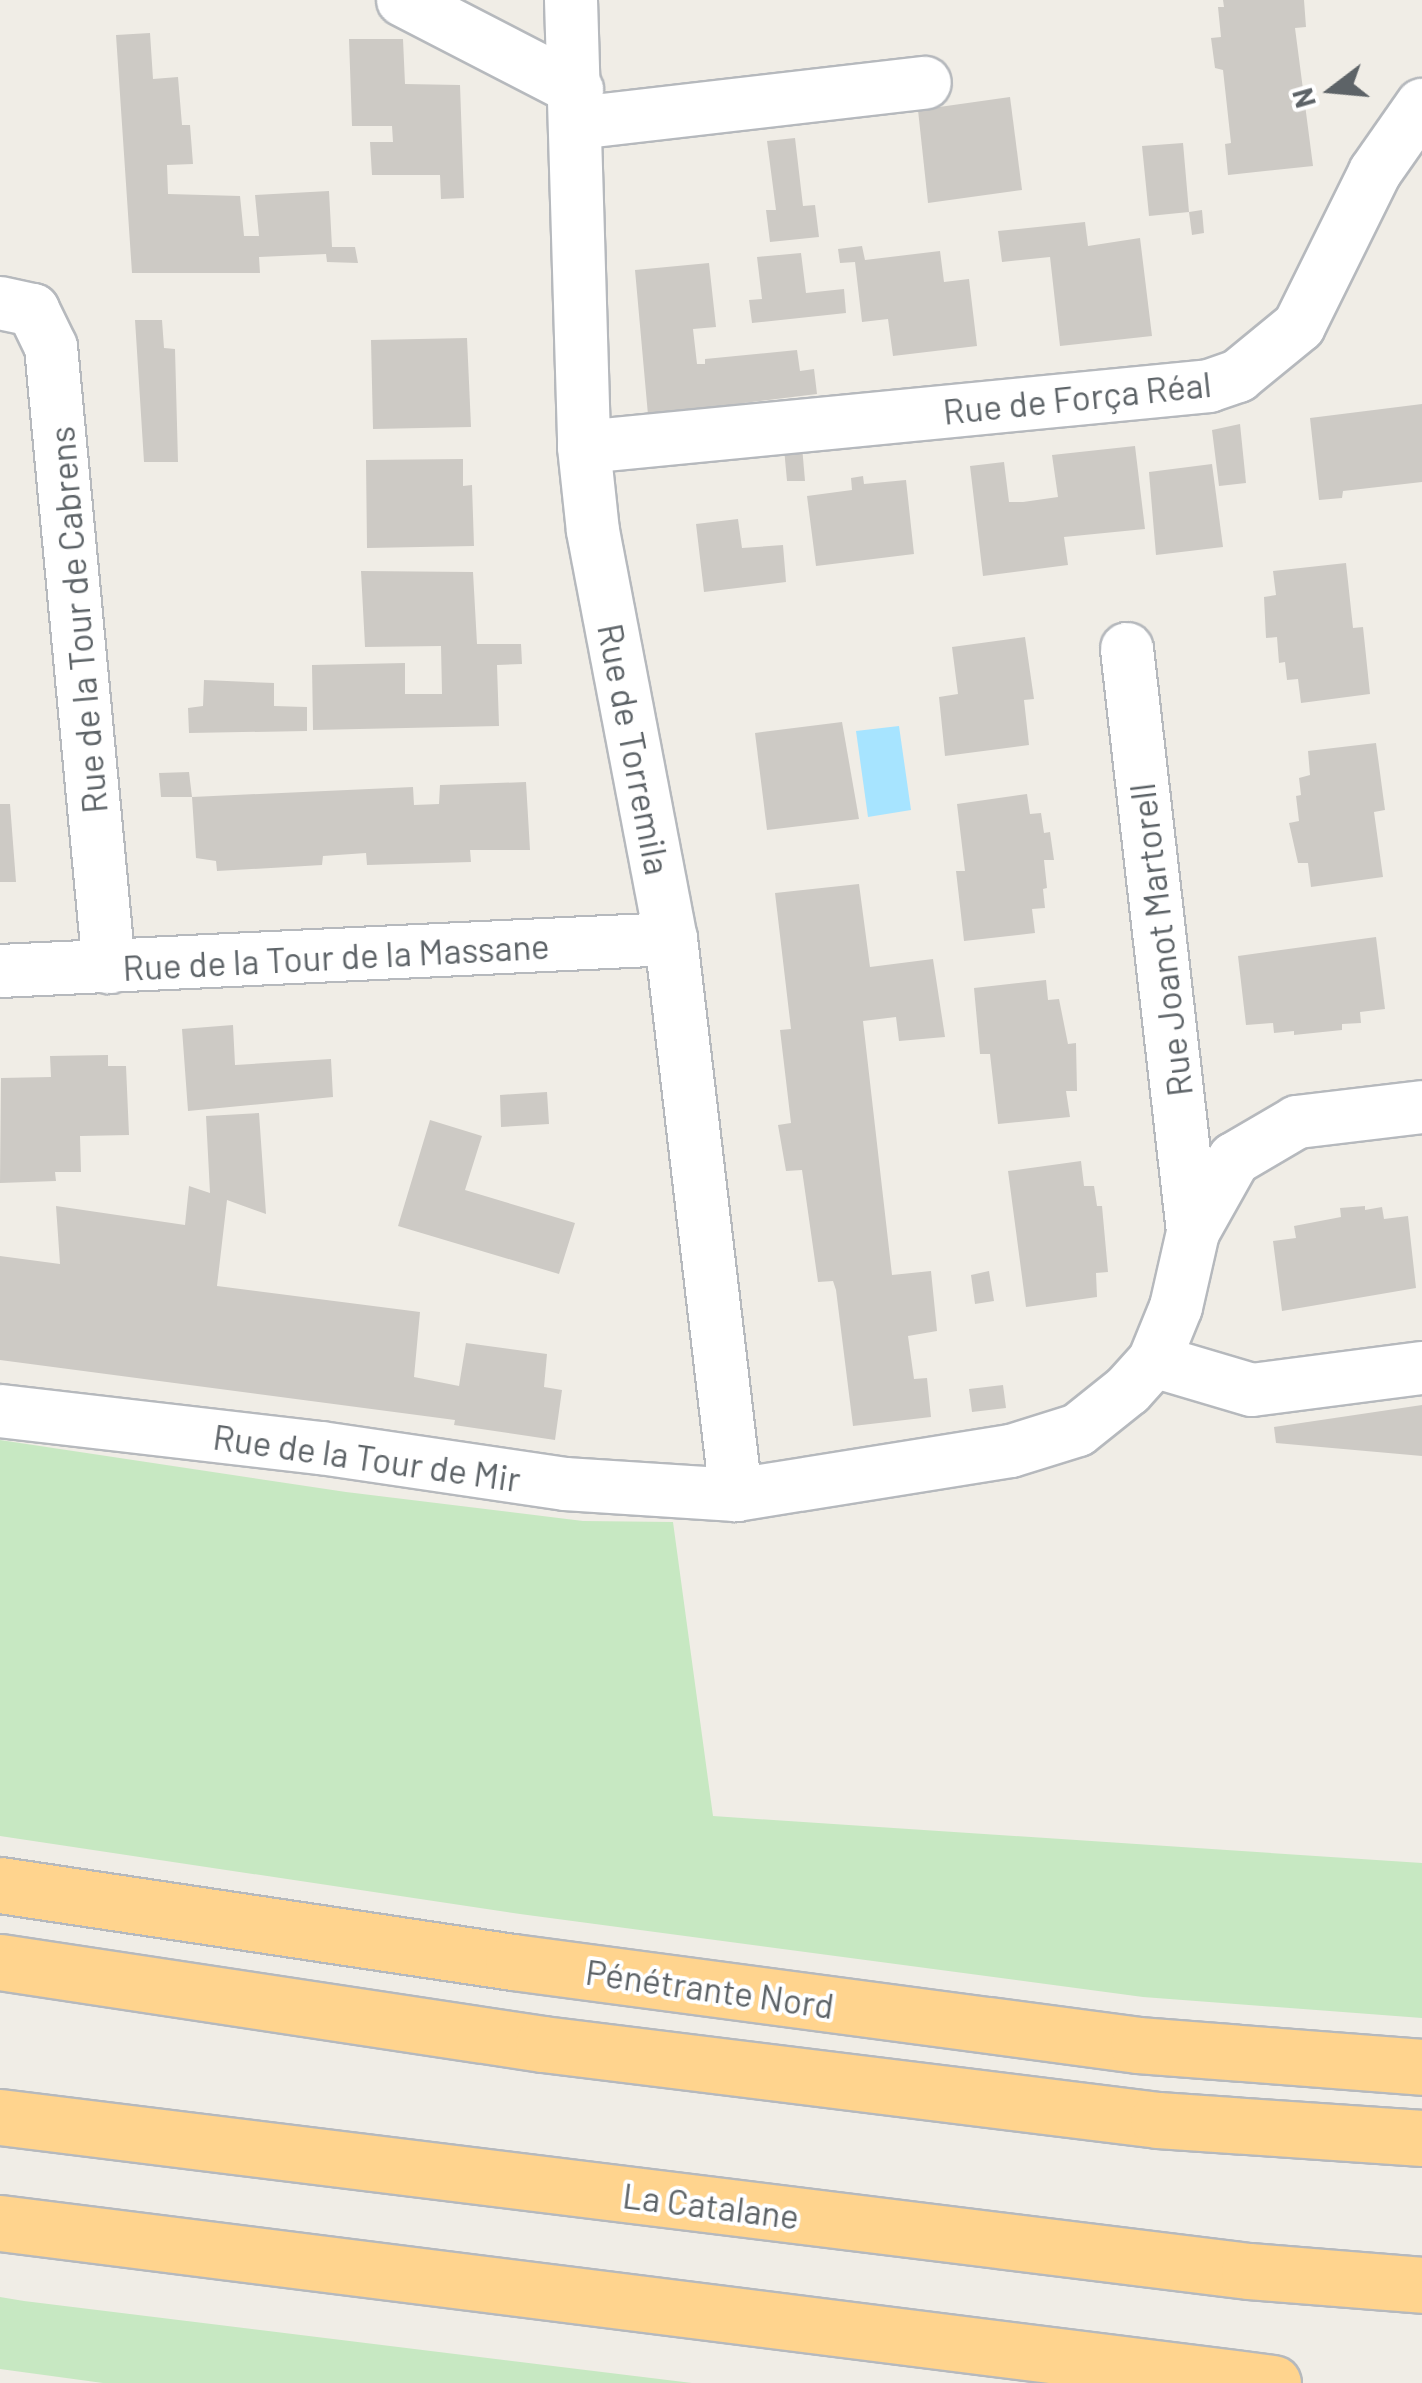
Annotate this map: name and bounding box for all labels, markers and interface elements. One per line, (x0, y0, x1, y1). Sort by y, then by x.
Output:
north arrow (1282, 40, 1382, 140)
text: N (1284, 85, 1322, 112)
street label: Rue de Força Réal (941, 362, 1213, 432)
street label: Rue de la Tour de Cabrens (39, 425, 115, 815)
street label: Rue de Torremila (590, 620, 680, 878)
street label: Rue Joanot Martorell (1120, 781, 1200, 1099)
street label: Rue de la Tour de la Massane (121, 924, 551, 988)
street label: Rue de la Tour de Mir (211, 1415, 523, 1499)
street label: Pénétrante Nord (583, 1950, 837, 2026)
street label: La Catalane (620, 2173, 802, 2237)

